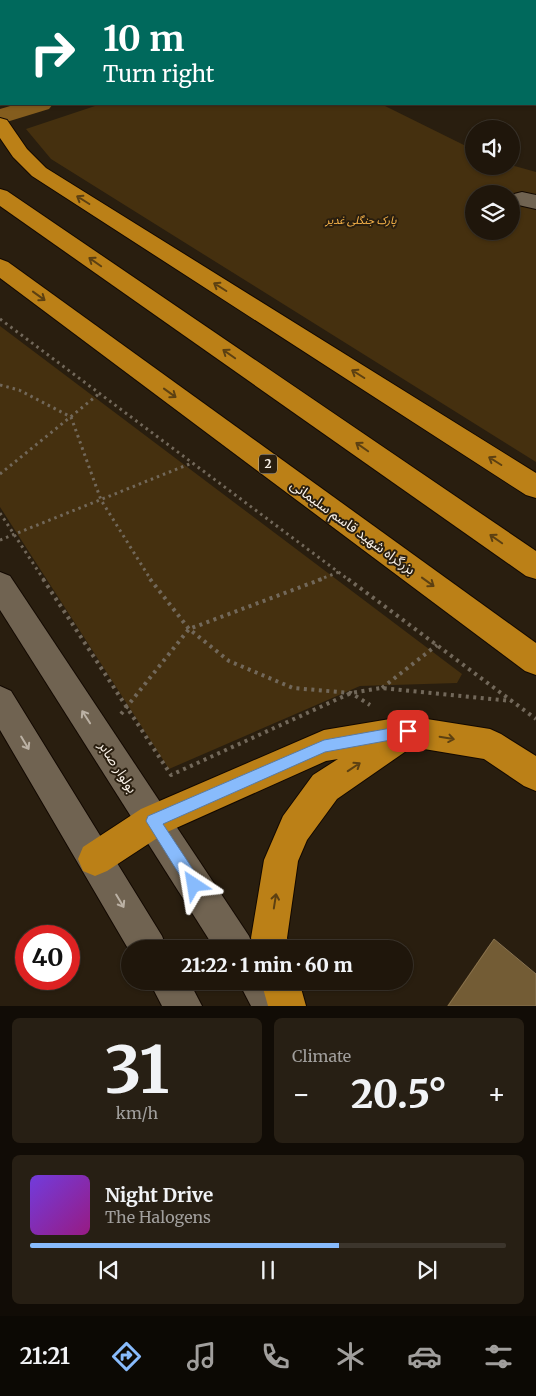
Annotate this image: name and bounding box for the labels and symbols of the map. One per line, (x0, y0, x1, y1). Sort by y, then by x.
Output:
one-way arrow (76, 194, 90, 205)
park label: پارک جنگلی غدیر (325, 213, 397, 228)
one-way arrow (88, 257, 102, 267)
one-way arrow (214, 281, 228, 291)
one-way arrow (32, 291, 45, 302)
one-way arrow (222, 349, 236, 359)
one-way arrow (351, 368, 365, 378)
one-way arrow (163, 387, 176, 398)
one-way arrow (355, 442, 369, 452)
road number: 2 (259, 454, 277, 474)
one-way arrow (488, 455, 502, 465)
street label: بزرگراه شهید قاسم سلیمانی (286, 476, 419, 580)
one-way arrow (489, 534, 503, 544)
one-way arrow (421, 577, 435, 587)
one-way arrow (80, 710, 91, 724)
pin (387, 710, 429, 752)
one-way arrow (439, 733, 455, 743)
one-way arrow (21, 736, 31, 750)
street label: بولوار صابر (94, 737, 142, 797)
one-way arrow (347, 762, 361, 772)
position arrow (167, 858, 219, 910)
one-way arrow (270, 893, 280, 909)
one-way arrow (115, 894, 125, 908)
speed limit sign: 40 (15, 925, 80, 990)

